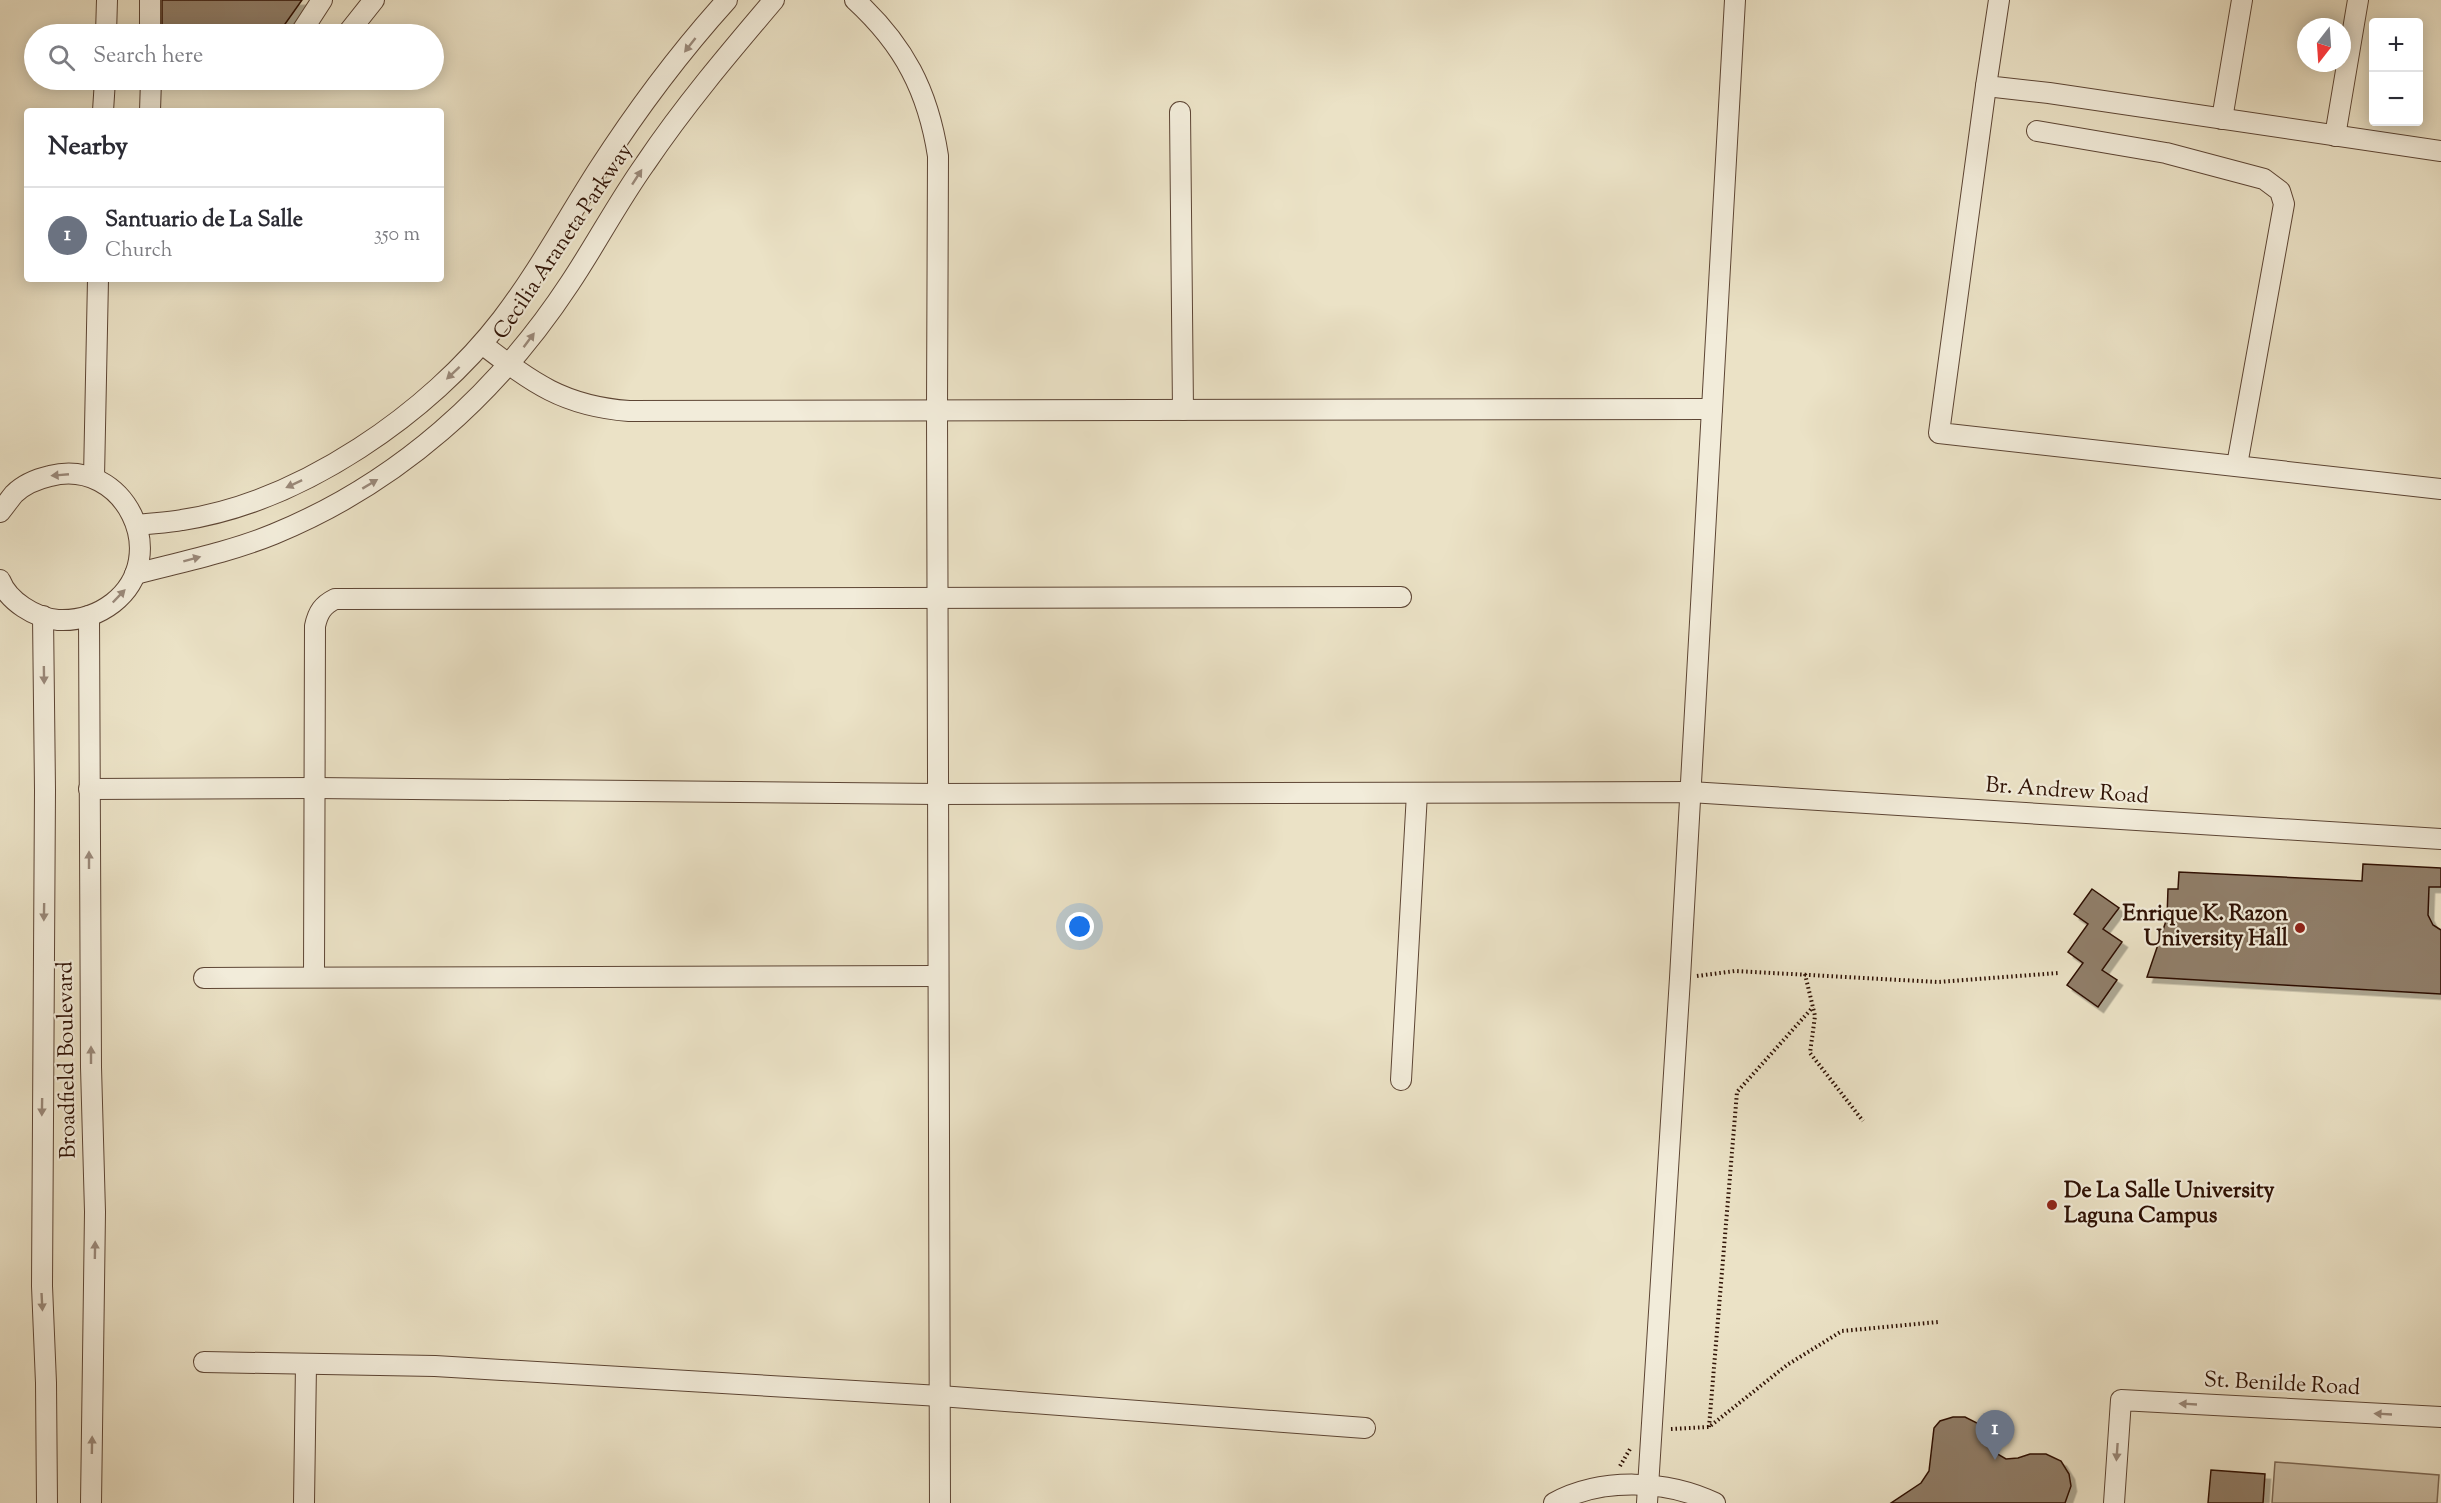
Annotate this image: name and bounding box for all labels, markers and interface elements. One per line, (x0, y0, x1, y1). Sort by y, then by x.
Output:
north arrow (2297, 18, 2351, 72)
map controls (2369, 18, 2423, 126)
button: + (2369, 18, 2423, 72)
search box (24, 24, 444, 90)
one-way arrow (683, 37, 696, 53)
icon: search (45, 41, 78, 74)
text: Search here (93, 41, 203, 73)
button: − (2369, 72, 2423, 126)
text: Nearby (48, 129, 128, 166)
street label: Cecilia Araneta Parkway (486, 137, 642, 347)
one-way arrow (631, 169, 642, 185)
text: Santuario de La Salle (105, 205, 303, 237)
text: 1 (64, 221, 71, 250)
text: 350 m (374, 221, 420, 250)
text: Church (105, 237, 172, 266)
one-way arrow (523, 332, 535, 347)
one-way arrow (446, 366, 461, 380)
one-way arrow (50, 470, 69, 480)
one-way arrow (362, 478, 378, 489)
one-way arrow (286, 480, 303, 489)
one-way arrow (183, 554, 201, 563)
one-way arrow (112, 589, 126, 604)
one-way arrow (39, 665, 49, 684)
street label: Br. Andrew Road (1984, 770, 2150, 814)
one-way arrow (84, 850, 94, 869)
place label: Enrique K. Razon University Hall (2122, 899, 2289, 956)
one-way arrow (39, 902, 49, 921)
your location (1065, 912, 1094, 941)
marker: Enrique K. Razon University Hall (2293, 921, 2307, 935)
street label: Broadfield Boulevard (50, 961, 86, 1159)
one-way arrow (86, 1045, 95, 1064)
one-way arrow (37, 1097, 47, 1116)
place label: De La Salle University Laguna Campus (2064, 1176, 2274, 1233)
marker: De La Salle University Laguna Campus (2045, 1198, 2059, 1212)
one-way arrow (90, 1240, 99, 1259)
one-way arrow (38, 1292, 47, 1311)
street label: St. Benilde Road (2203, 1365, 2361, 1405)
one-way arrow (2178, 1399, 2197, 1408)
pin: 1 (1976, 1410, 2014, 1460)
one-way arrow (2373, 1410, 2392, 1419)
one-way arrow (87, 1435, 97, 1454)
one-way arrow (2113, 1442, 2122, 1461)

